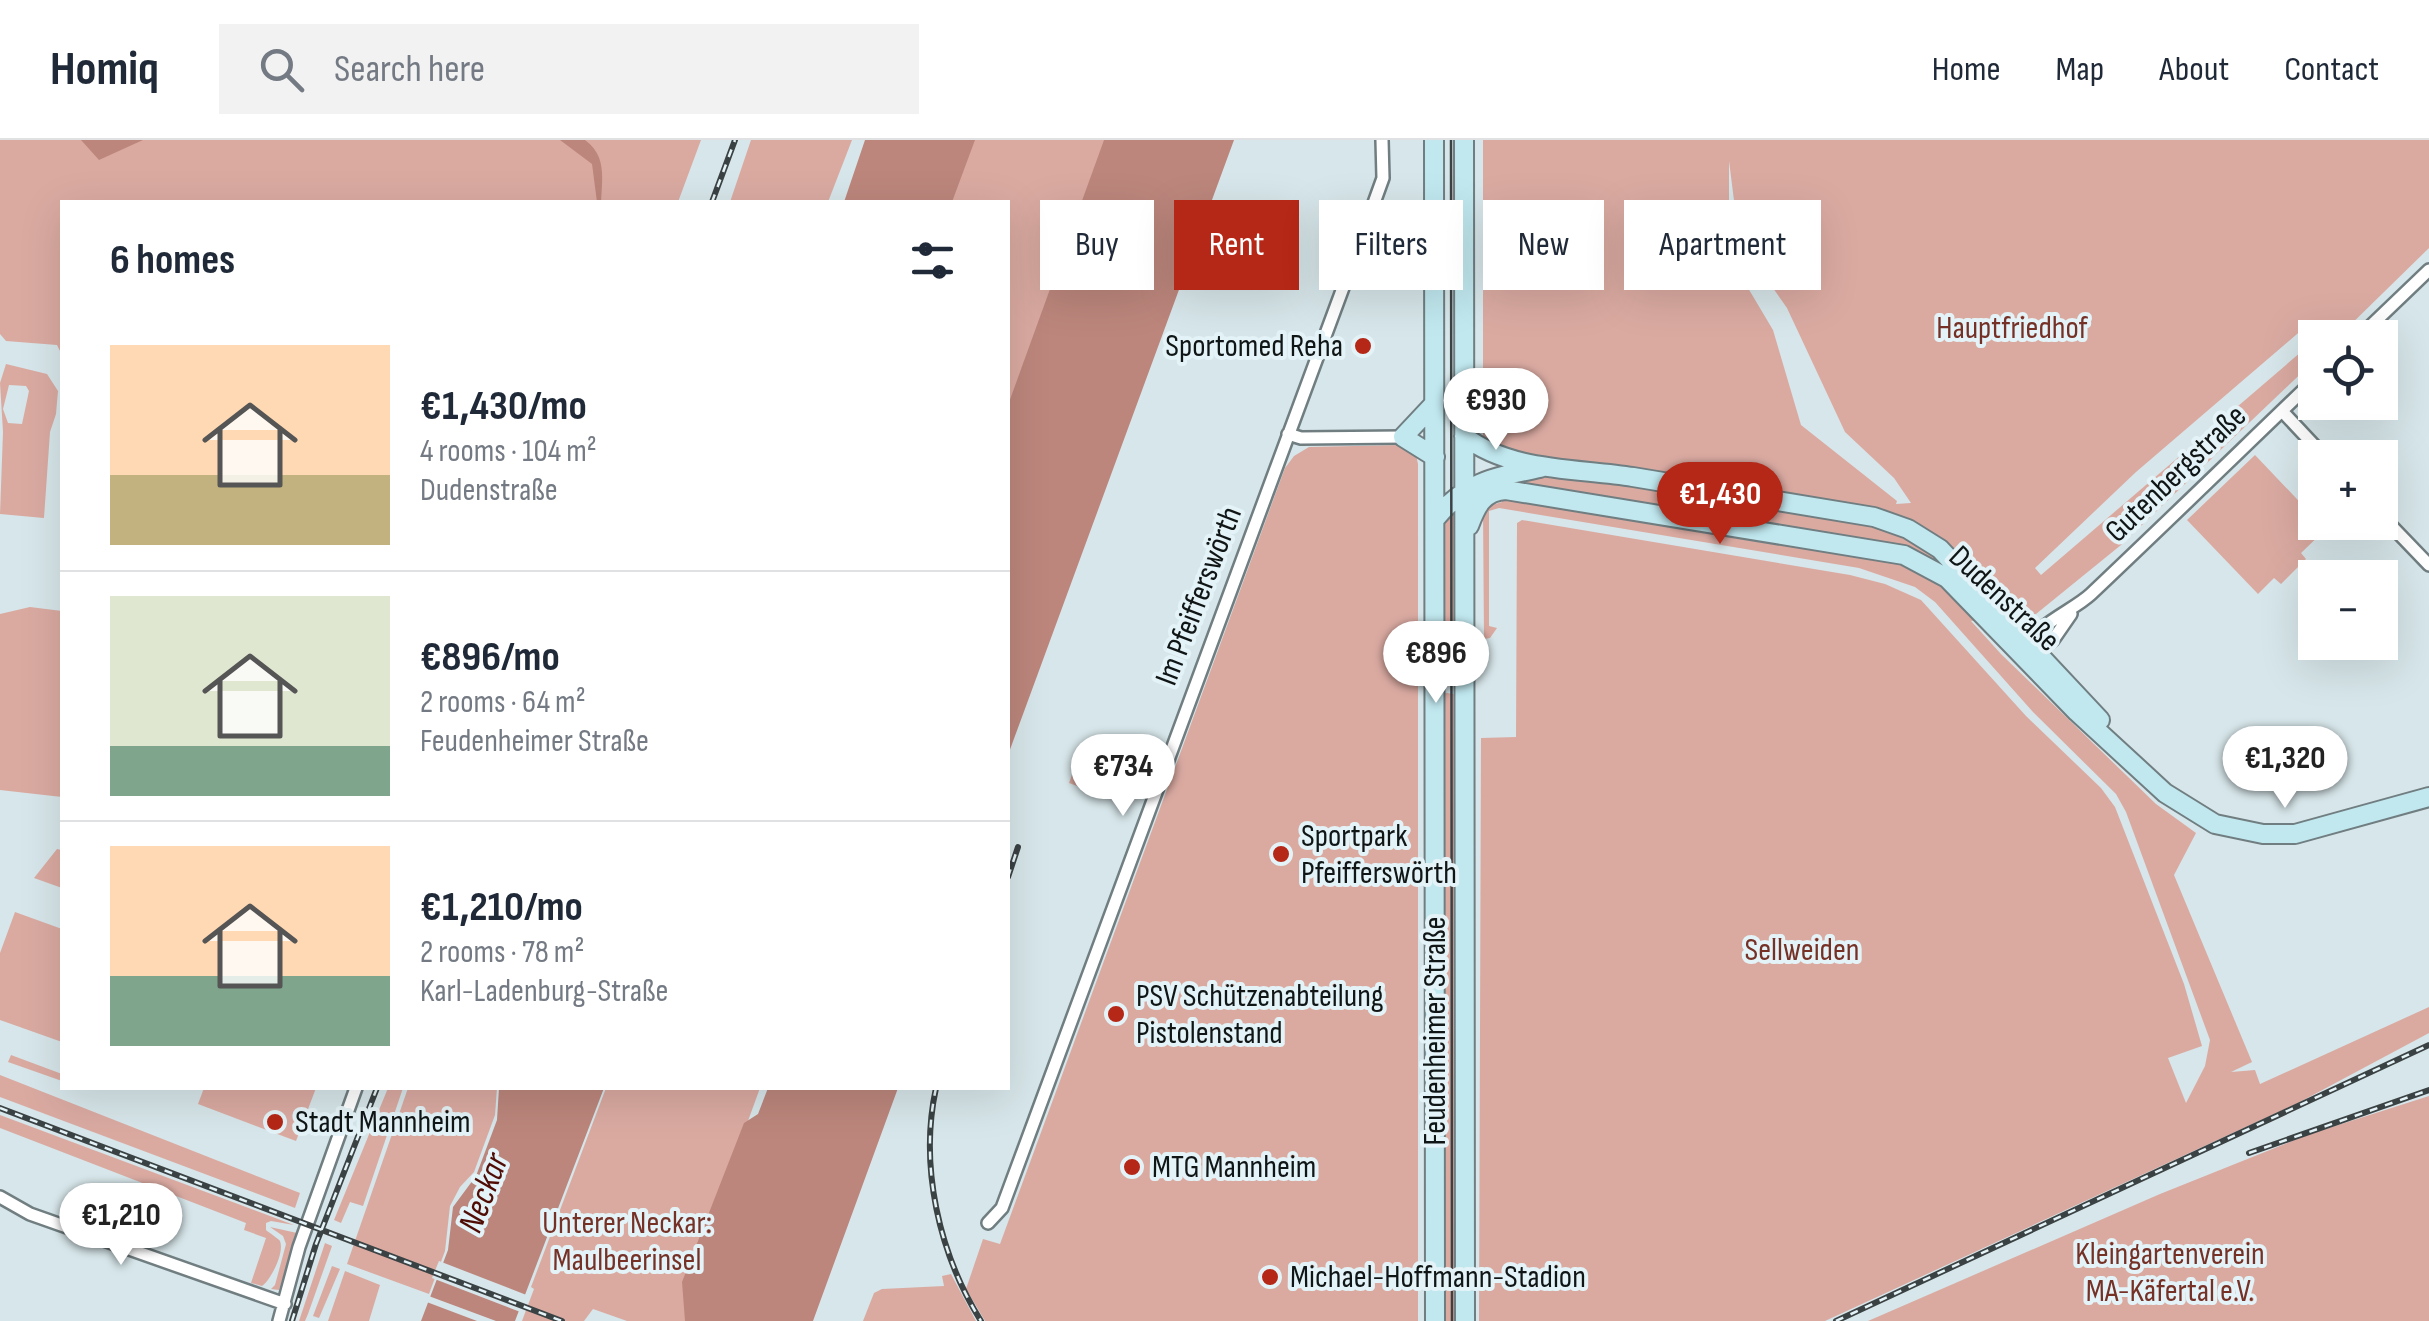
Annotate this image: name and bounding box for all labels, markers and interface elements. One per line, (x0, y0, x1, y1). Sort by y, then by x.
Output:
search box (219, 24, 919, 114)
text: Homiq (50, 41, 159, 98)
icon: search (254, 42, 309, 97)
text: Search here (334, 47, 485, 92)
text: Home (1932, 48, 2001, 91)
text: Map (2056, 48, 2104, 91)
text: About (2159, 48, 2229, 91)
text: Contact (2284, 48, 2379, 91)
chip: Buy (1040, 200, 1154, 290)
chip: Rent (1174, 200, 1299, 290)
chip: Filters (1319, 200, 1463, 290)
chip: New (1483, 200, 1604, 290)
chip: Apartment (1624, 200, 1821, 290)
icon: filters (905, 233, 960, 288)
text: 6 homes (110, 235, 235, 286)
park label: Hauptfriedhof (1936, 309, 2089, 348)
map controls (2298, 320, 2398, 660)
button: locate (2298, 320, 2398, 420)
place label: Sportomed Reha (1165, 327, 1343, 366)
marker: Sportomed Reha (1352, 335, 1374, 357)
pin: €930 (1437, 368, 1555, 453)
text: €1,430/mo (420, 381, 587, 432)
text: €930 (1465, 381, 1527, 420)
icon: home (190, 385, 310, 505)
street label: Gutenbergstraße (2097, 397, 2255, 551)
text: 4 rooms · 104 m² (420, 432, 597, 471)
button: + (2298, 440, 2398, 540)
pin: €1,430 (1639, 462, 1801, 547)
text: Dudenstraße (420, 471, 558, 510)
text: €1,430 (1679, 475, 1761, 514)
street label: Im Pfeifferswörth (1147, 501, 1251, 691)
street label: Dudenstraße (1940, 538, 2068, 660)
button: − (2298, 560, 2398, 660)
pin: €896 (1377, 621, 1495, 706)
text: €896/mo (420, 632, 560, 683)
text: €896 (1405, 634, 1467, 673)
icon: home (190, 636, 310, 756)
text: 2 rooms · 64 m² (420, 683, 586, 722)
text: Feudenheimer Straße (420, 722, 649, 761)
pin: €1,320 (2204, 726, 2366, 811)
pin: €734 (1064, 734, 1182, 819)
text: €1,320 (2245, 739, 2325, 778)
text: €734 (1093, 747, 1153, 786)
place label: Sportpark Pfeifferswörth (1301, 817, 1457, 893)
marker: Sportpark Pfeifferswörth (1270, 843, 1292, 865)
text: €1,210/mo (420, 882, 583, 933)
icon: home (190, 886, 310, 1006)
street label: Feudenheimer Straße (1416, 917, 1455, 1145)
park label: Sellweiden (1744, 931, 1860, 970)
text: 2 rooms · 78 m² (420, 933, 584, 972)
text: Karl-Ladenburg-Straße (420, 972, 668, 1011)
place label: PSV Schützenabteilung Pistolenstand (1136, 977, 1384, 1053)
marker: PSV Schützenabteilung Pistolenstand (1105, 1003, 1127, 1025)
place label: Stadt Mannheim (295, 1103, 471, 1142)
marker: Stadt Mannheim (264, 1111, 286, 1133)
water label: Neckar (449, 1146, 519, 1239)
place label: MTG Mannheim (1152, 1148, 1316, 1187)
marker: MTG Mannheim (1121, 1156, 1143, 1178)
pin: €1,210 (40, 1183, 202, 1268)
text: €1,210 (81, 1196, 161, 1235)
park label: Unterer Neckar: Maulbeerinsel (542, 1204, 712, 1280)
park label: Kleingartenverein MA-Käfertal e.V. (2075, 1235, 2265, 1311)
place label: Michael-Hoffmann-Stadion (1290, 1258, 1586, 1297)
marker: Michael-Hoffmann-Stadion (1259, 1266, 1281, 1288)

